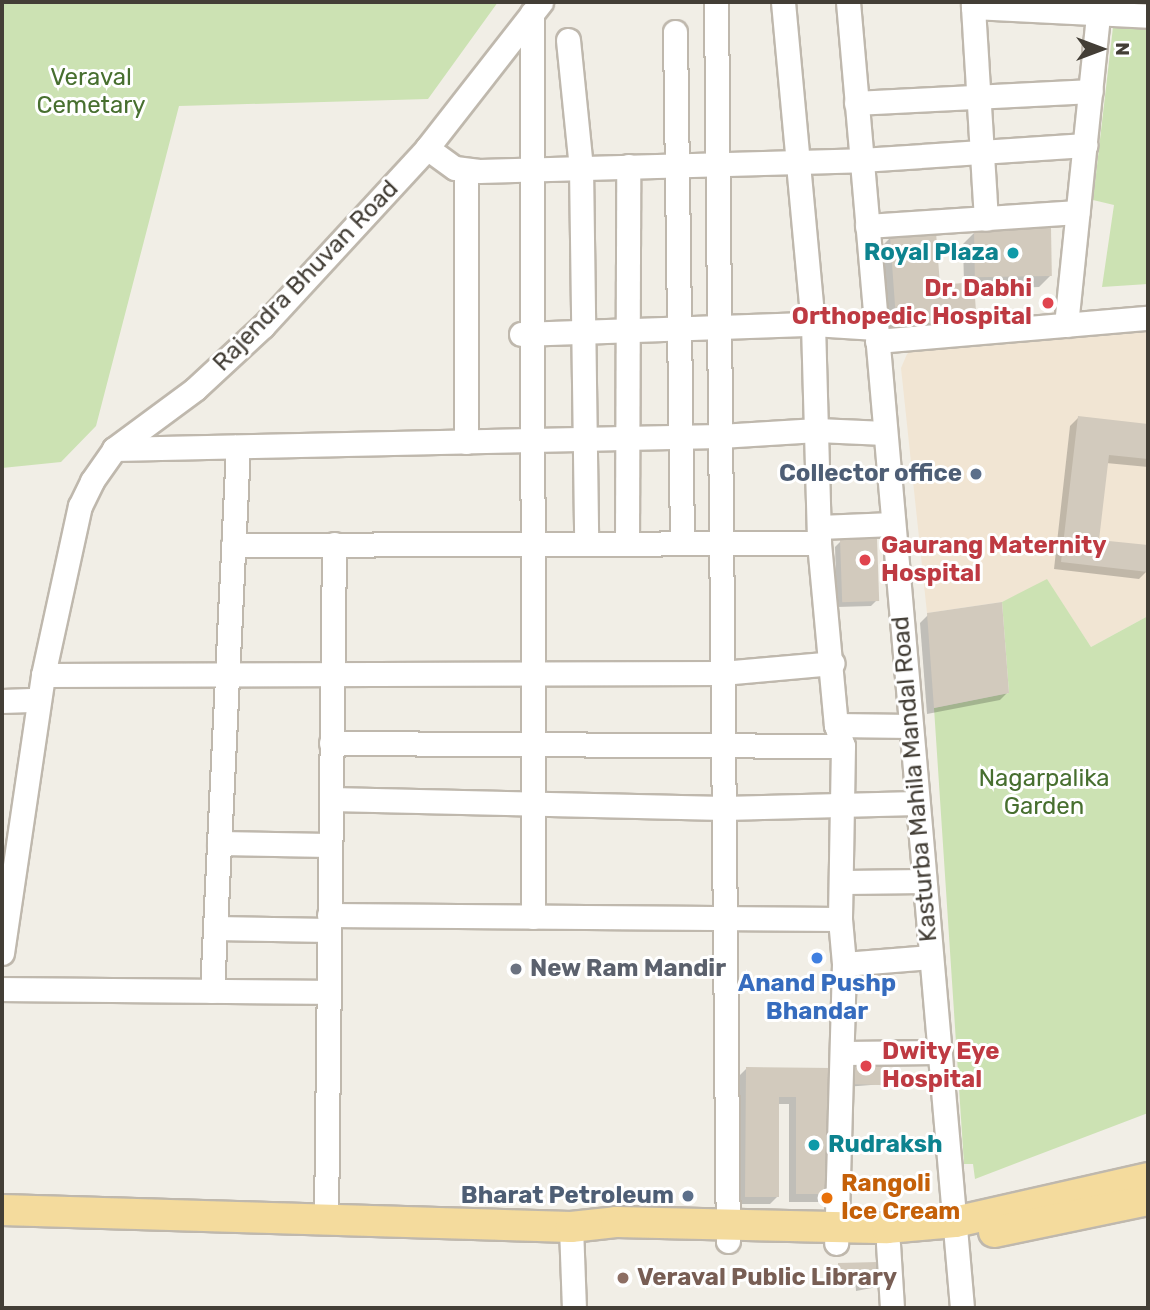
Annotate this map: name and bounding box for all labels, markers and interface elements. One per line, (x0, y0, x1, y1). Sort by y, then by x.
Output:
north arrow (1066, 14, 1136, 84)
text: N (1111, 42, 1134, 56)
park label: Veraval Cemetary (36, 64, 146, 120)
street label: Rajendra Bhuvan Road (207, 175, 405, 377)
place label: Royal Plaza (864, 239, 999, 267)
marker: Royal Plaza (1005, 245, 1021, 261)
place label: Dr. Dabhi Orthopedic Hospital (792, 275, 1032, 331)
marker: Dr. Dabhi Orthopedic Hospital (1038, 293, 1058, 313)
place label: Collector office (779, 460, 962, 488)
marker: Collector office (968, 466, 984, 482)
place label: Gaurang Maternity Hospital (881, 532, 1107, 588)
marker: Gaurang Maternity Hospital (855, 550, 875, 570)
street label: Kasturba Mahila Mandal Road (886, 615, 944, 943)
park label: Nagarpalika Garden (978, 765, 1110, 821)
marker: Anand Pushp Bhandar (809, 950, 825, 966)
place label: New Ram Mandir (530, 955, 727, 983)
marker: New Ram Mandir (508, 961, 524, 977)
place label: Anand Pushp Bhandar (738, 970, 896, 1026)
place label: Dwity Eye Hospital (882, 1038, 1000, 1094)
marker: Dwity Eye Hospital (856, 1056, 876, 1076)
place label: Rudraksh (828, 1131, 943, 1159)
marker: Rudraksh (806, 1137, 822, 1153)
place label: Rangoli Ice Cream (841, 1170, 960, 1226)
place label: Bharat Petroleum (461, 1182, 674, 1210)
marker: Bharat Petroleum (680, 1188, 696, 1204)
marker: Rangoli Ice Cream (819, 1190, 835, 1206)
place label: Veraval Public Library (637, 1264, 897, 1292)
marker: Veraval Public Library (615, 1270, 631, 1286)

